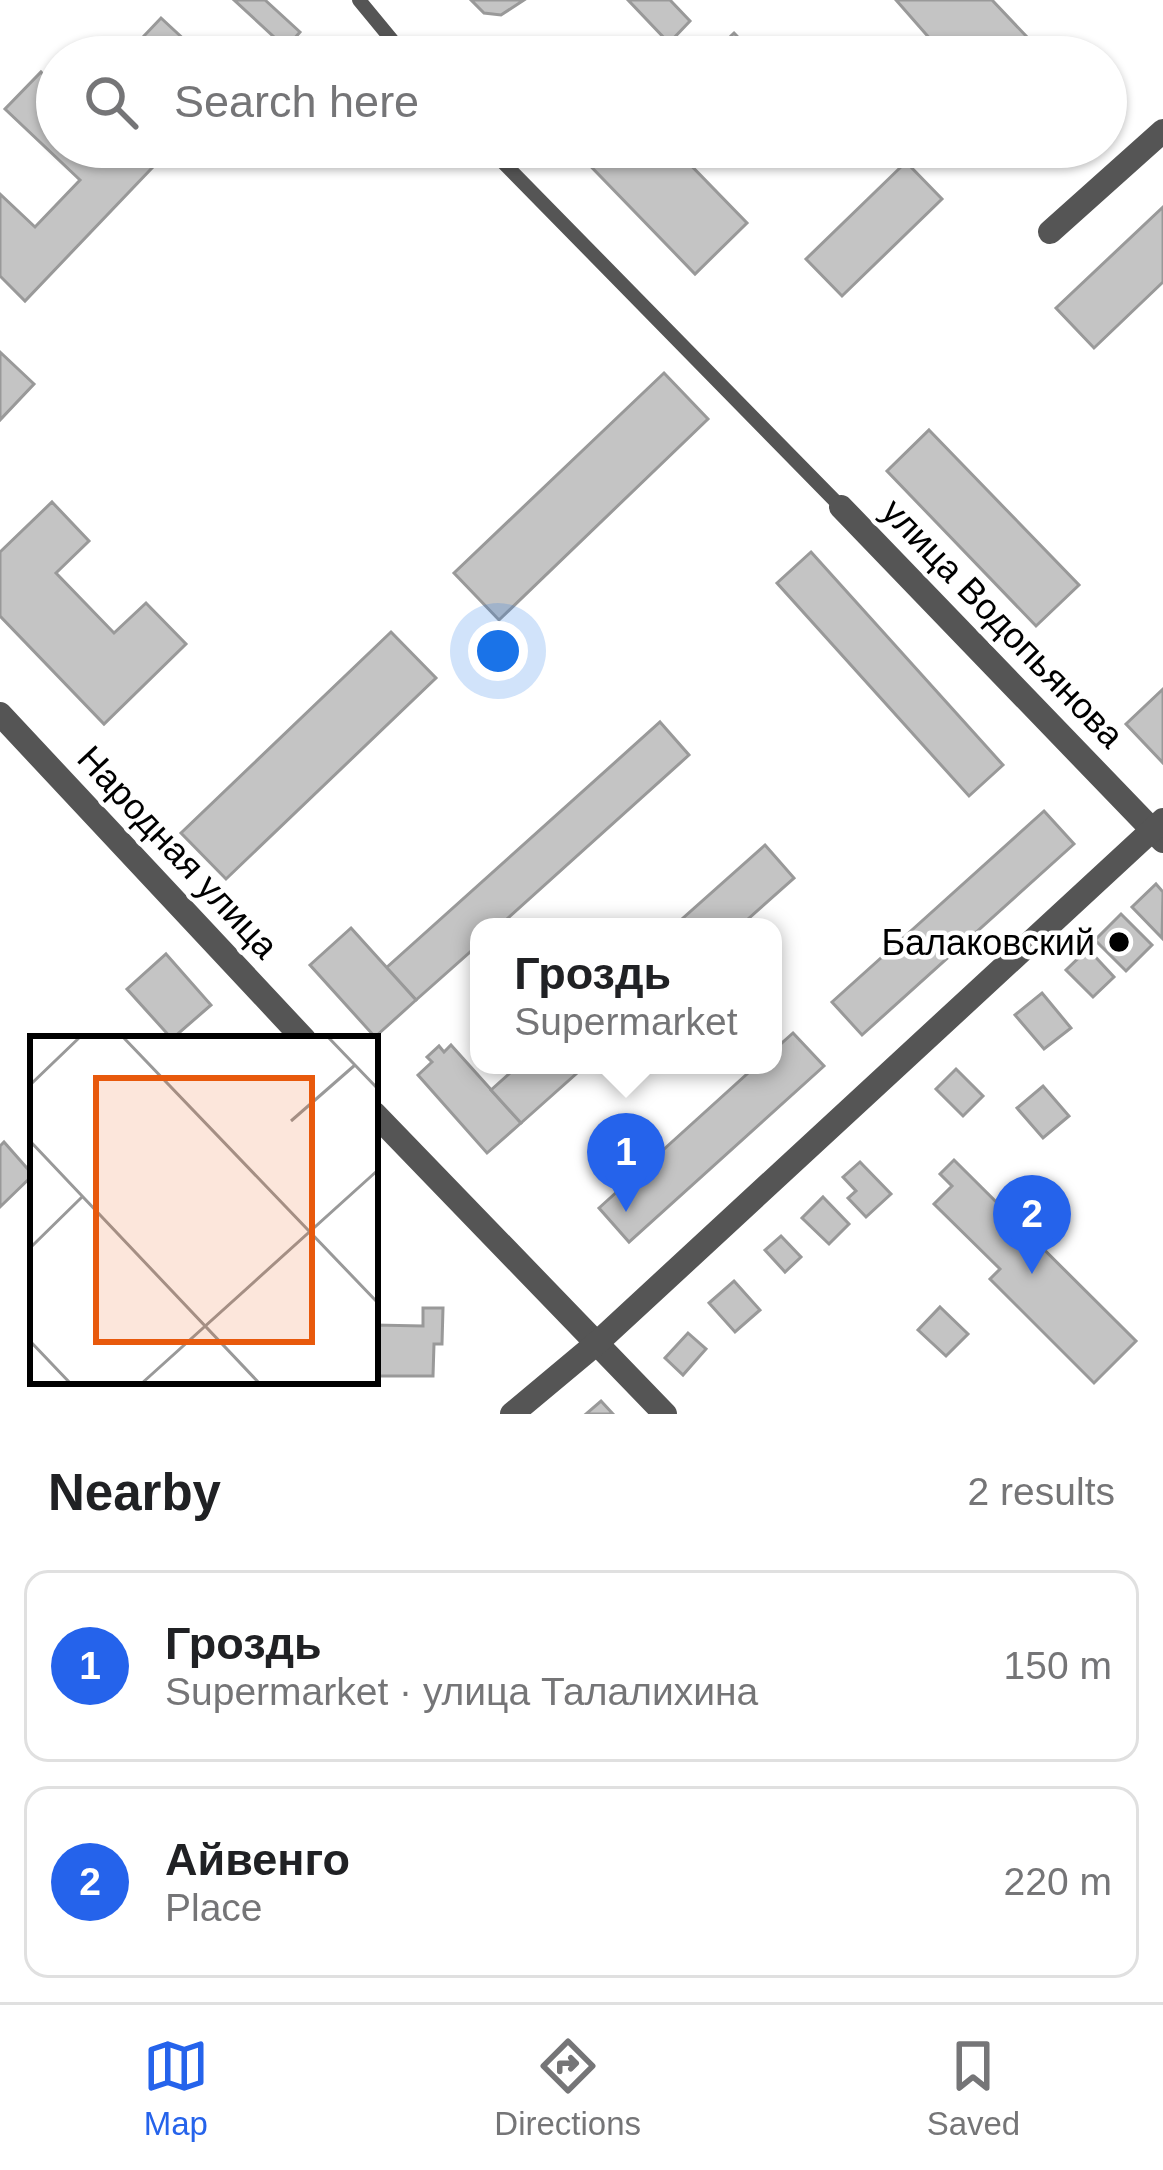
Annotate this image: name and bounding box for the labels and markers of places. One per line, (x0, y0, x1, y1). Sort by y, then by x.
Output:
place label: Балаковский (881, 922, 1095, 963)
marker: Балаковский (1106, 929, 1132, 955)
pin: 1 (587, 1113, 665, 1212)
pin: 2 (993, 1175, 1071, 1274)

